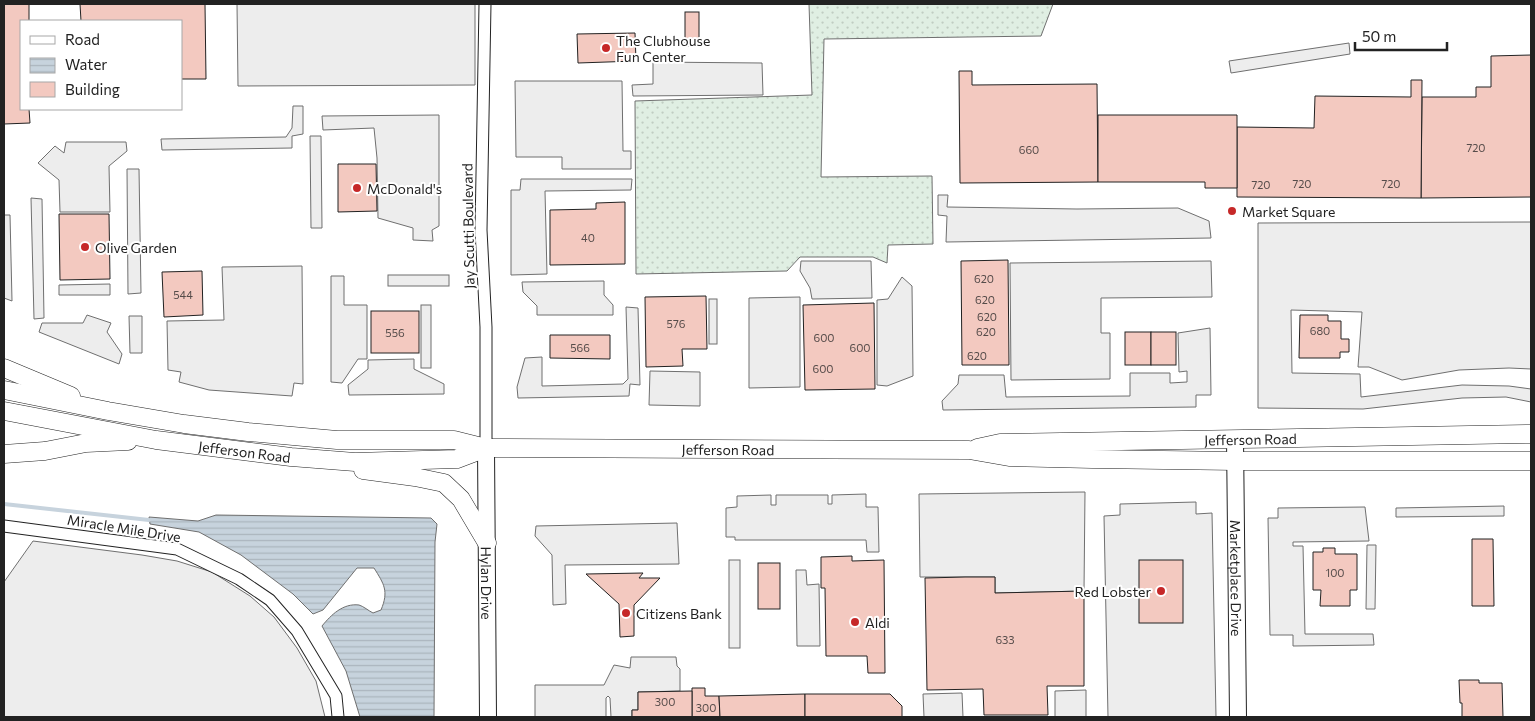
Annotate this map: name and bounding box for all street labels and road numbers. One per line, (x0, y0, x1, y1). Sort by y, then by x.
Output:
street label: Jay Scutti Boulevard (458, 163, 478, 289)
street label: Jefferson Road (1204, 429, 1297, 448)
street label: Jefferson Road (198, 437, 292, 465)
street label: Jefferson Road (682, 440, 774, 458)
street label: Miracle Mile Drive (66, 511, 182, 545)
street label: Marketplace Drive (1227, 520, 1246, 636)
street label: Hylan Drive (478, 546, 496, 620)

